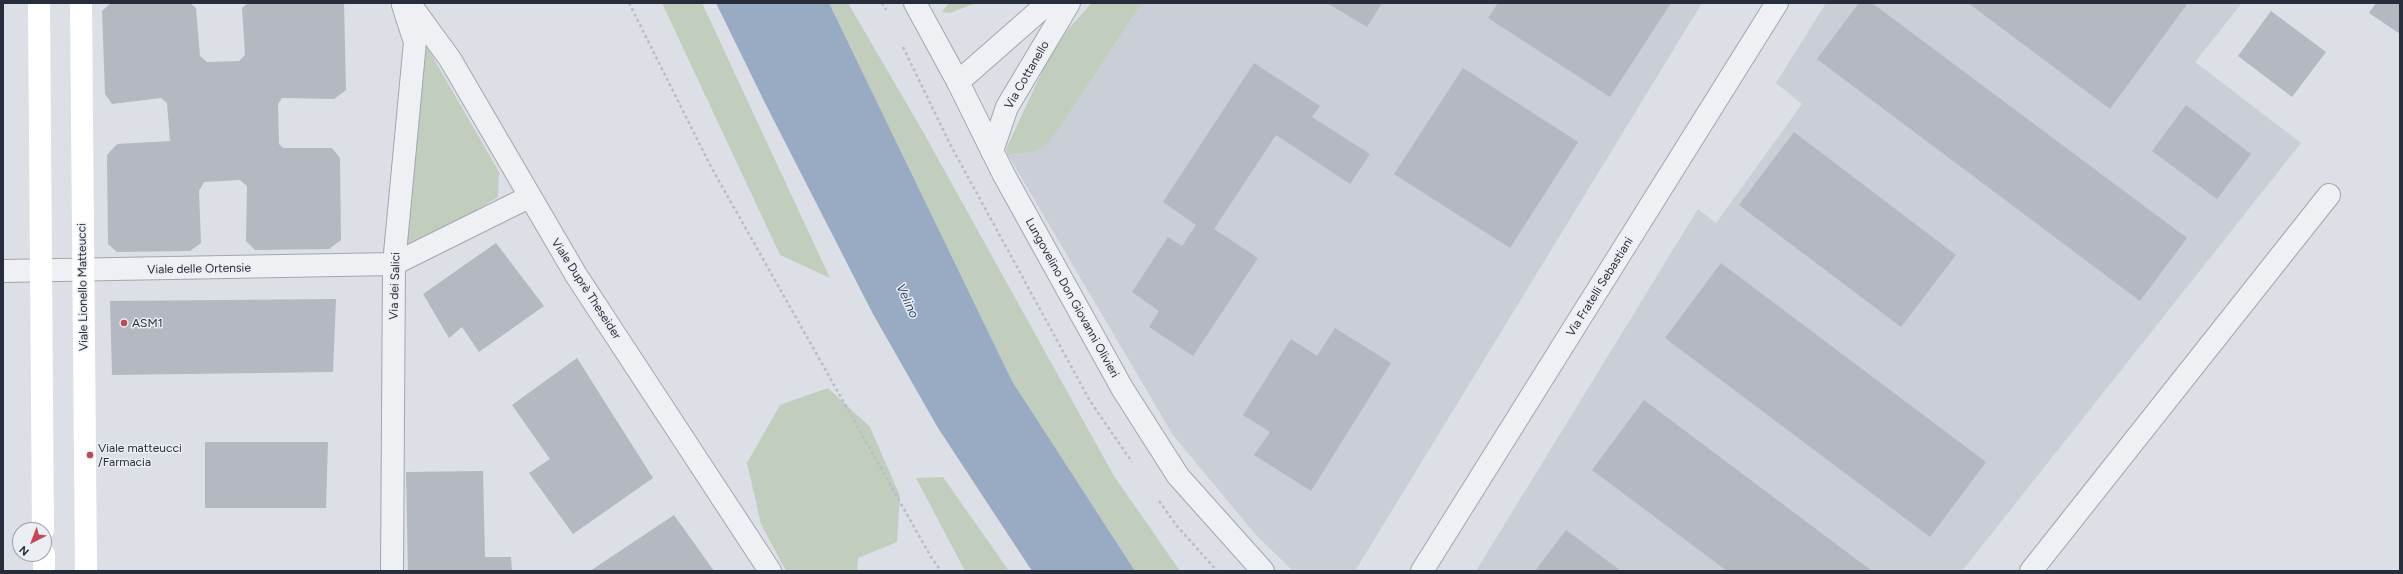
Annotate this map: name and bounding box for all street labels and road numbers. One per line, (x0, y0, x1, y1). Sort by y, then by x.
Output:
street label: Via Cottanello (1002, 38, 1052, 112)
street label: Lungovelino Don Giovanni Olivieri (1022, 216, 1122, 380)
street label: Viale Lionello Matteucci (75, 223, 91, 351)
street label: Via Fratelli Sebastiani (1564, 235, 1636, 339)
street label: Viale Duprè Theseider (548, 236, 624, 342)
street label: Via dei Salici (387, 252, 403, 320)
street label: Viale delle Ortensie (147, 261, 251, 277)

